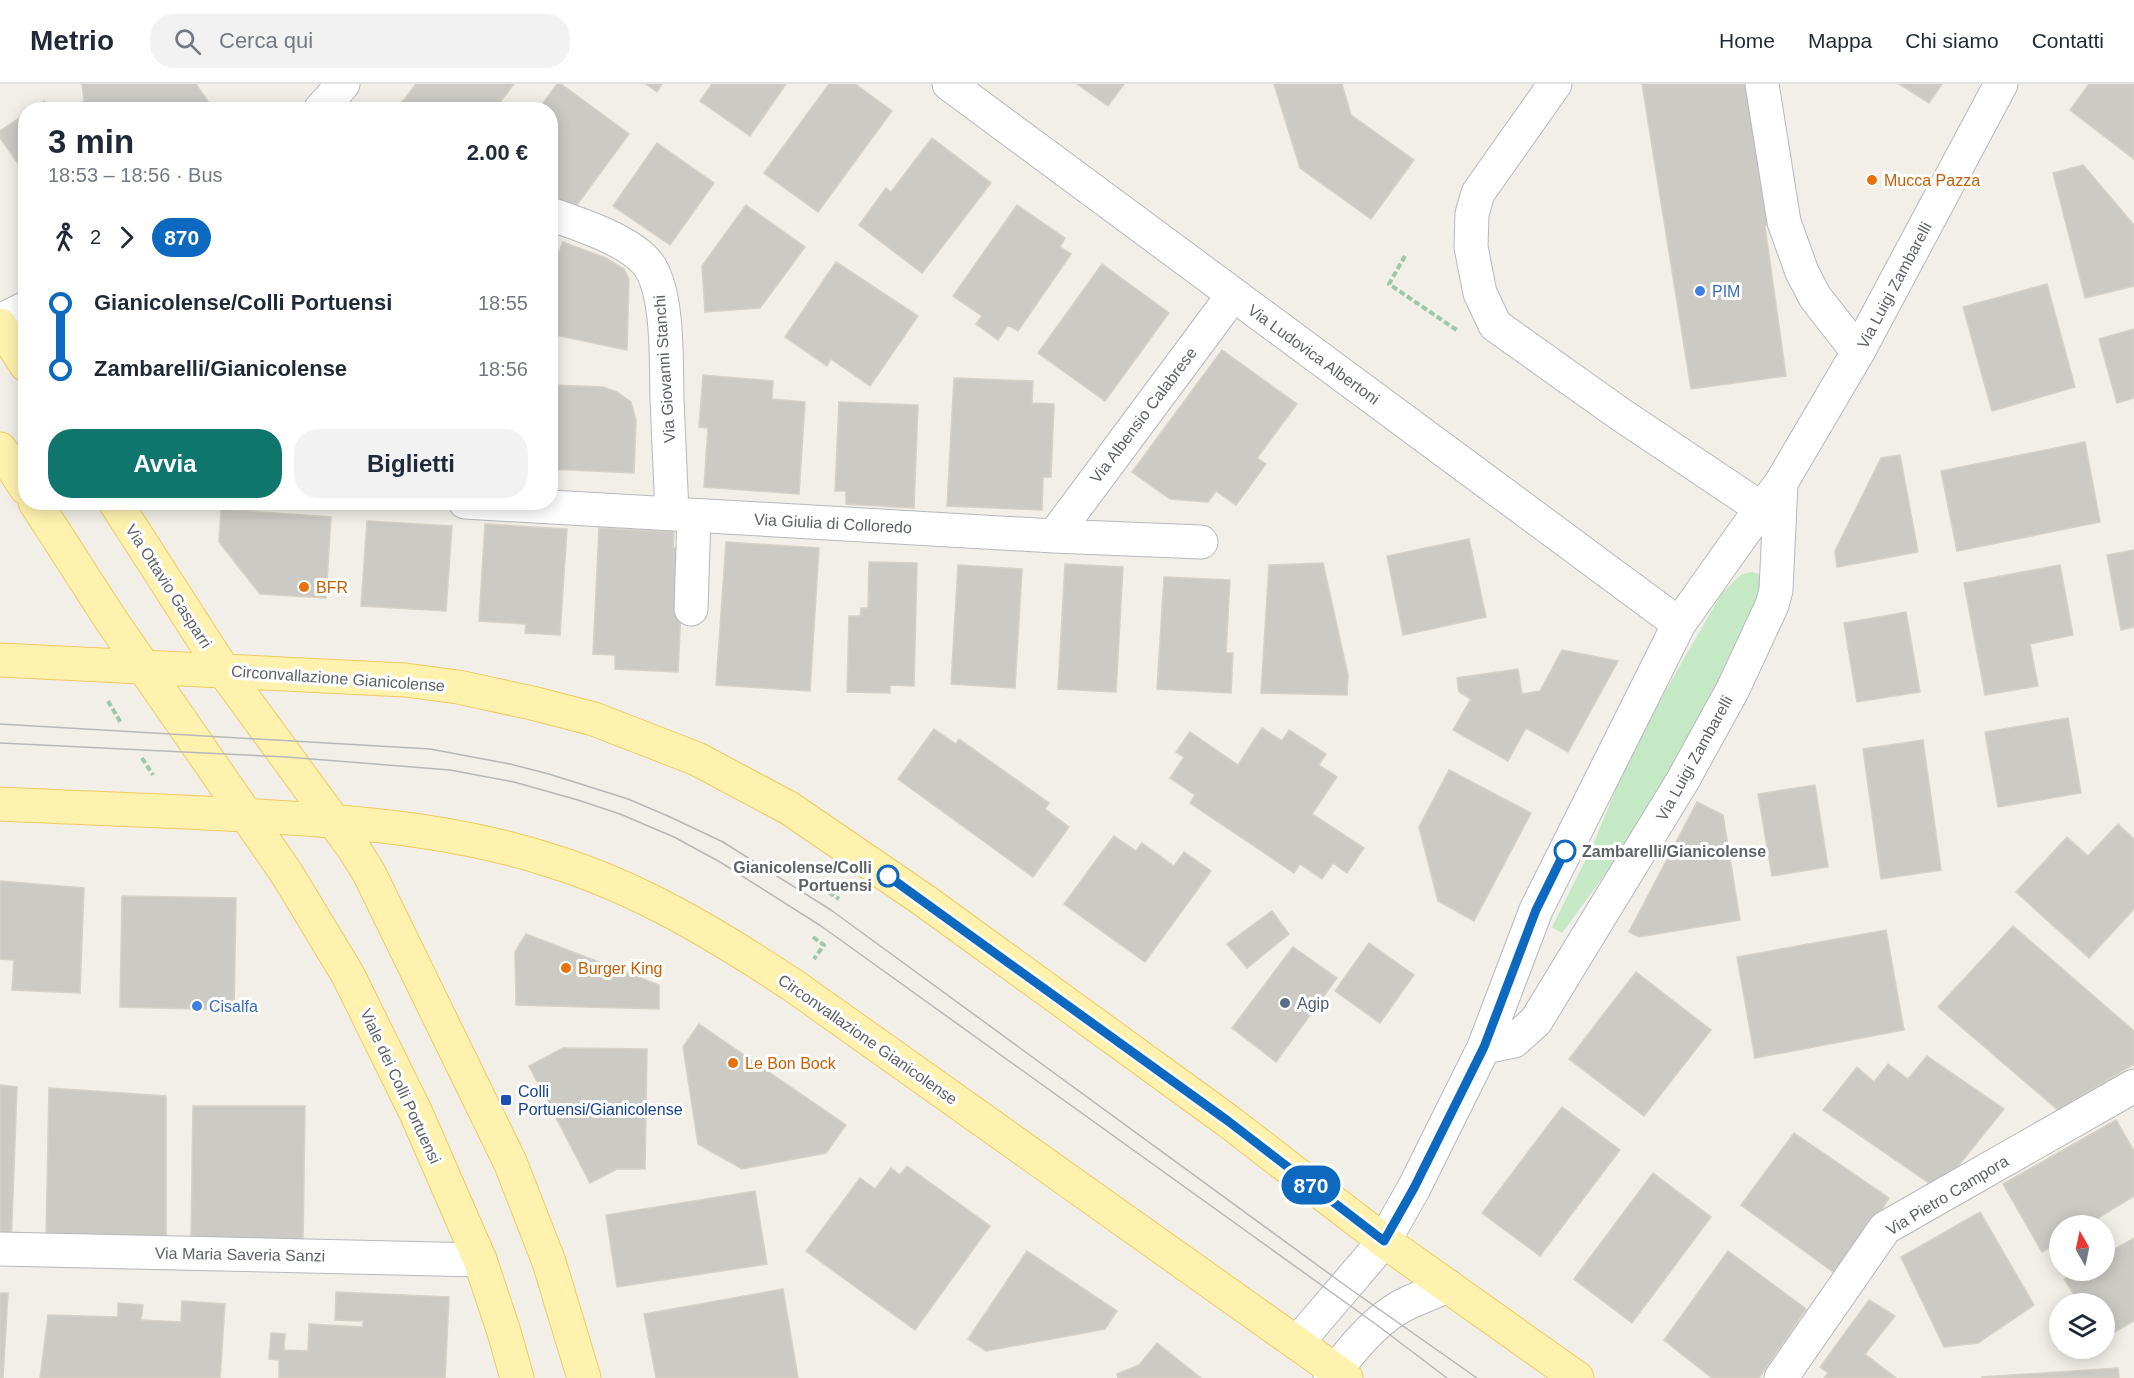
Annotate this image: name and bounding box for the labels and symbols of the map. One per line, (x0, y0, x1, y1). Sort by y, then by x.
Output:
place label: Mucca Pazza (1884, 172, 1980, 189)
marker: Mucca Pazza (1865, 173, 1879, 187)
street label: Via Luigi Zambarelli (1854, 219, 1935, 351)
place label: PIM (1712, 283, 1740, 300)
marker: PIM (1693, 284, 1707, 298)
street label: Via Giovanni Stanchi (651, 294, 678, 444)
street label: Via Ludovica Albertoni (1245, 301, 1383, 408)
street label: Via Albensio Calabrese (1087, 344, 1200, 486)
street label: Via Giulia di Colloredo (754, 511, 912, 536)
street label: Via Ottavio Gasparri (122, 521, 215, 651)
place label: BFR (316, 579, 348, 596)
marker: BFR (297, 580, 311, 594)
street label: Circonvallazione Gianicolense (230, 663, 446, 694)
street label: Via Luigi Zambarelli (1653, 693, 1736, 824)
marker: Zambarelli/Gianicolense (1554, 840, 1576, 862)
place label: Zambarelli/Gianicolense (1582, 843, 1766, 860)
place label: Gianicolense/Colli Portuensi (733, 859, 872, 894)
marker: Gianicolense/Colli Portuensi (877, 865, 899, 887)
place label: Burger King (578, 960, 663, 977)
marker: Burger King (559, 961, 573, 975)
street label: Circonvallazione Gianicolense (775, 971, 960, 1108)
place label: Agip (1297, 995, 1329, 1012)
marker: Agip (1278, 996, 1292, 1010)
place label: Cisalfa (209, 998, 258, 1015)
marker: Cisalfa (190, 999, 204, 1013)
street label: Viale dei Colli Portuensi (357, 1006, 444, 1166)
place label: Le Bon Bock (745, 1055, 837, 1072)
marker: Le Bon Bock (726, 1056, 740, 1070)
place label: Colli Portuensi/Gianicolense (518, 1083, 683, 1118)
marker: Colli Portuensi/Gianicolense (499, 1093, 513, 1107)
street label: Via Pietro Campora (1883, 1152, 2011, 1239)
line badge: 870 (1276, 1166, 1346, 1204)
north arrow (2049, 1215, 2115, 1281)
street label: Via Maria Saveria Sanzi (155, 1245, 325, 1264)

